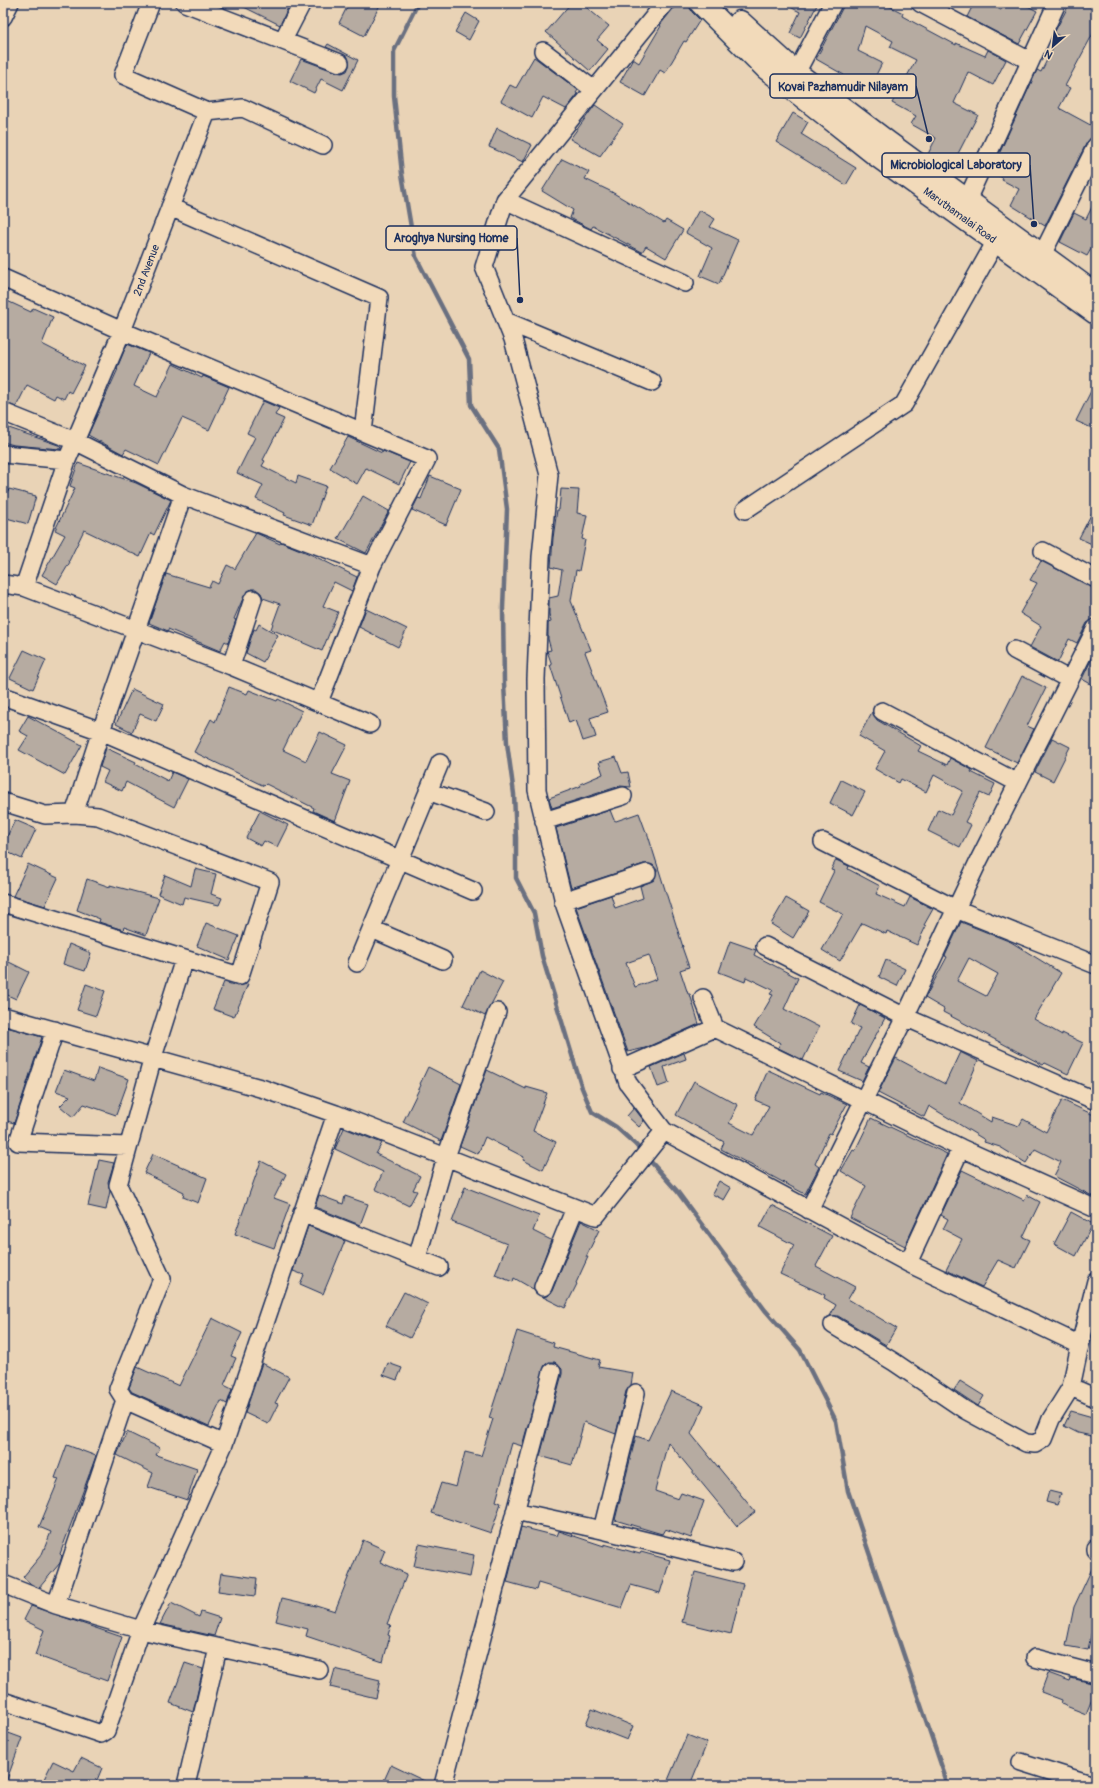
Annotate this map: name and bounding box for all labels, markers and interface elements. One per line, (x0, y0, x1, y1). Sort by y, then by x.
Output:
north arrow (1033, 26, 1073, 66)
text: N (1042, 47, 1055, 62)
callout: Kovai Pazhamudir Nilayam (770, 74, 916, 98)
text: Kovai Pazhamudir Nilayam (778, 80, 908, 95)
callout: Microbiological Laboratory (882, 153, 1030, 177)
text: Microbiological Laboratory (890, 158, 1023, 173)
street label: Maruthamalai Road (921, 185, 999, 246)
callout: Aroghya Nursing Home (386, 226, 517, 250)
text: Aroghya Nursing Home (394, 231, 510, 246)
street label: 2nd Avenue (131, 242, 162, 298)

